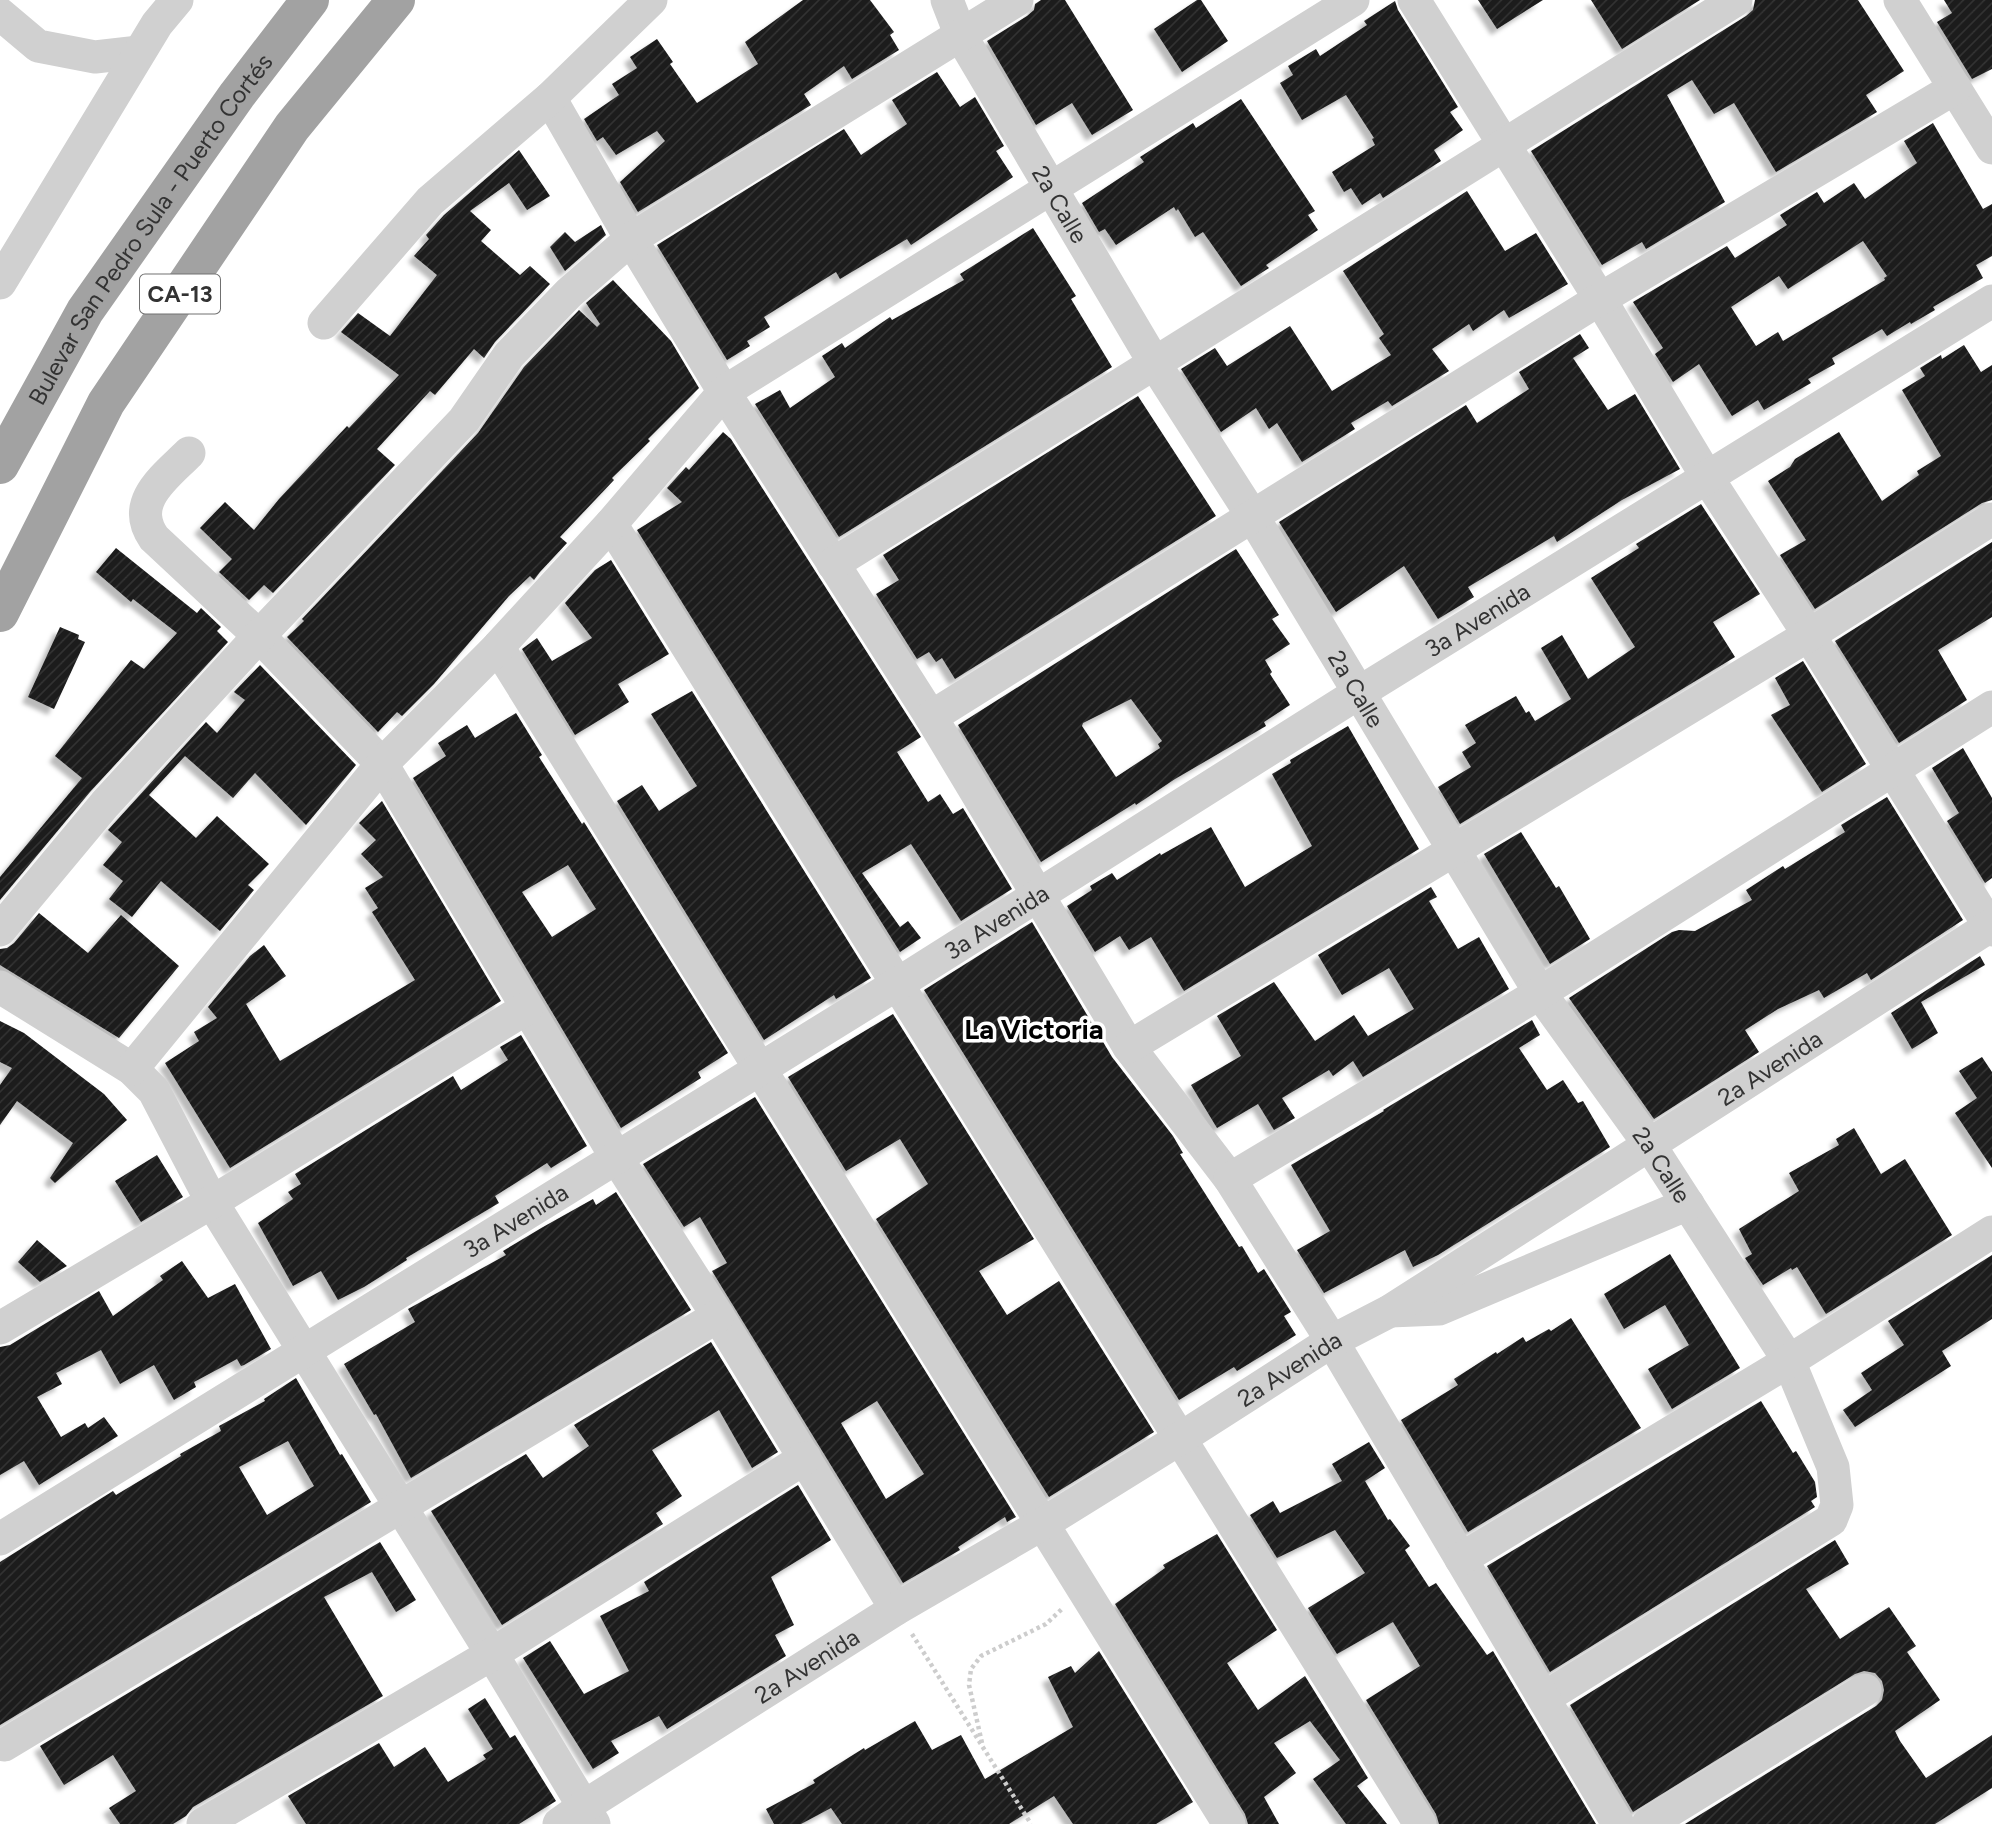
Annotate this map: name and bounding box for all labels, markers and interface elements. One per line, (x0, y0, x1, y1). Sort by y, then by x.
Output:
street label: Bulevar San Pedro Sula - Puerto Cortés (22, 48, 278, 410)
street label: 2a Calle (1026, 160, 1095, 248)
road number: CA-13 (140, 274, 220, 314)
street label: 3a Avenida (1419, 576, 1535, 663)
street label: 2a Calle (1322, 645, 1391, 733)
street label: 3a Avenida (939, 878, 1054, 965)
district label: La Victoria (964, 1012, 1104, 1046)
street label: 2a Avenida (1712, 1023, 1827, 1112)
street label: 2a Calle (1627, 1121, 1697, 1208)
street label: 3a Avenida (458, 1177, 573, 1264)
street label: 2a Avenida (1232, 1324, 1346, 1413)
street label: 2a Avenida (749, 1622, 864, 1709)

